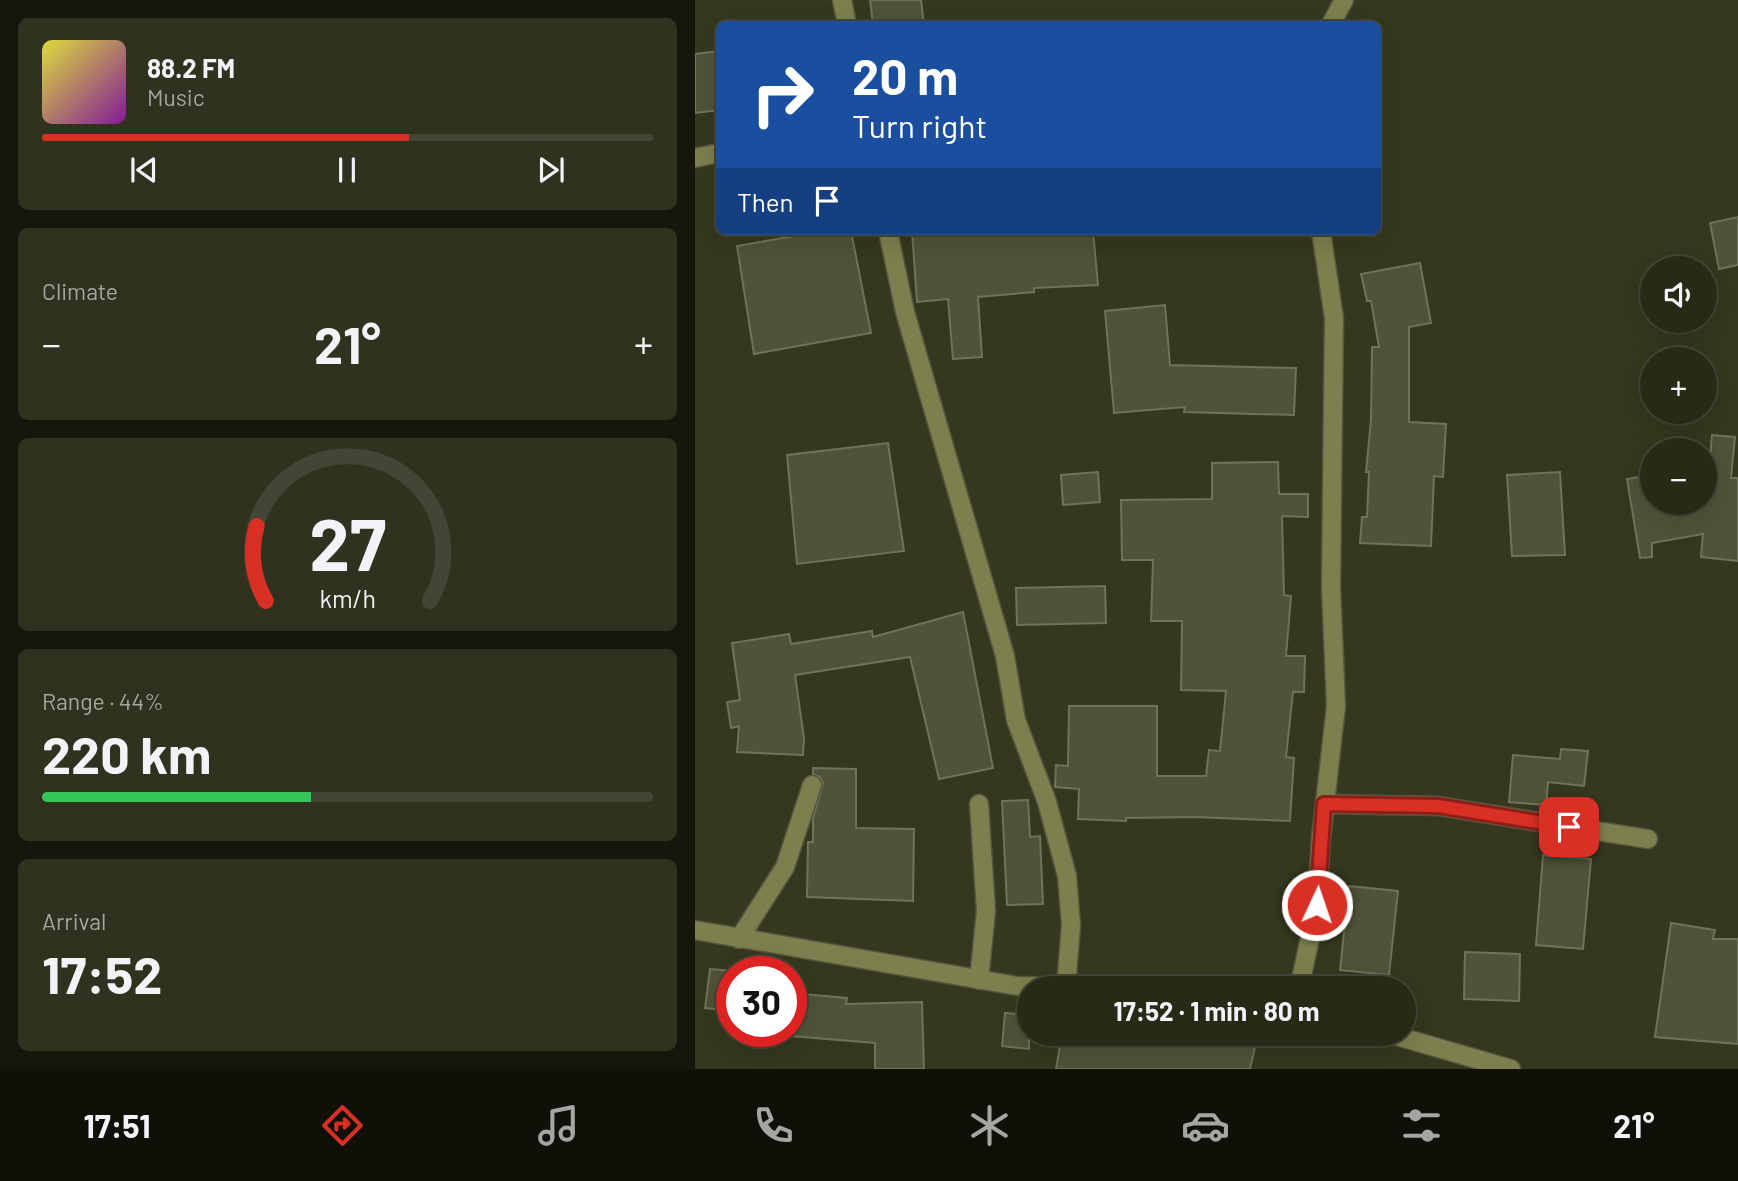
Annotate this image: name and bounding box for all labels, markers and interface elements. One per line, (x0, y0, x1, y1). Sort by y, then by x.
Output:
text: 20 m (852, 46, 958, 105)
icon: right (737, 49, 828, 140)
text: 88.2 FM (147, 52, 235, 83)
text: Music (147, 83, 205, 111)
text: Turn right (852, 106, 987, 144)
icon: previous (125, 151, 163, 189)
icon: pause (328, 151, 366, 189)
icon: next (532, 151, 570, 189)
icon: arrive (808, 182, 846, 220)
text: Then (737, 186, 794, 217)
map controls (1640, 256, 1717, 515)
button: sound (1640, 256, 1717, 333)
text: Climate (42, 277, 118, 305)
text: 21° (314, 312, 381, 374)
text: − (42, 320, 61, 366)
text: + (634, 320, 653, 366)
button: + (1640, 347, 1717, 424)
button: − (1640, 438, 1717, 515)
text: 27 (309, 498, 386, 586)
text: km/h (319, 582, 376, 612)
text: Range · 44% (42, 687, 164, 715)
text: 220 km (42, 722, 211, 784)
pin (1539, 797, 1599, 857)
icon: arrive (1550, 808, 1588, 846)
position arrow (1280, 868, 1354, 942)
text: Arrival (42, 907, 106, 935)
text: 17:52 (42, 942, 162, 1004)
speed limit sign: 30 (716, 956, 807, 1047)
text: 17:52 · 1 min · 80 m (1114, 995, 1319, 1026)
icon: directions (318, 1101, 367, 1150)
icon: music (534, 1101, 583, 1150)
icon: phone (749, 1101, 798, 1150)
icon: climate (965, 1101, 1014, 1150)
icon: car (1181, 1101, 1230, 1150)
icon: filters (1397, 1101, 1446, 1150)
text: 17:51 (83, 1106, 151, 1144)
text: 21° (1613, 1106, 1654, 1144)

